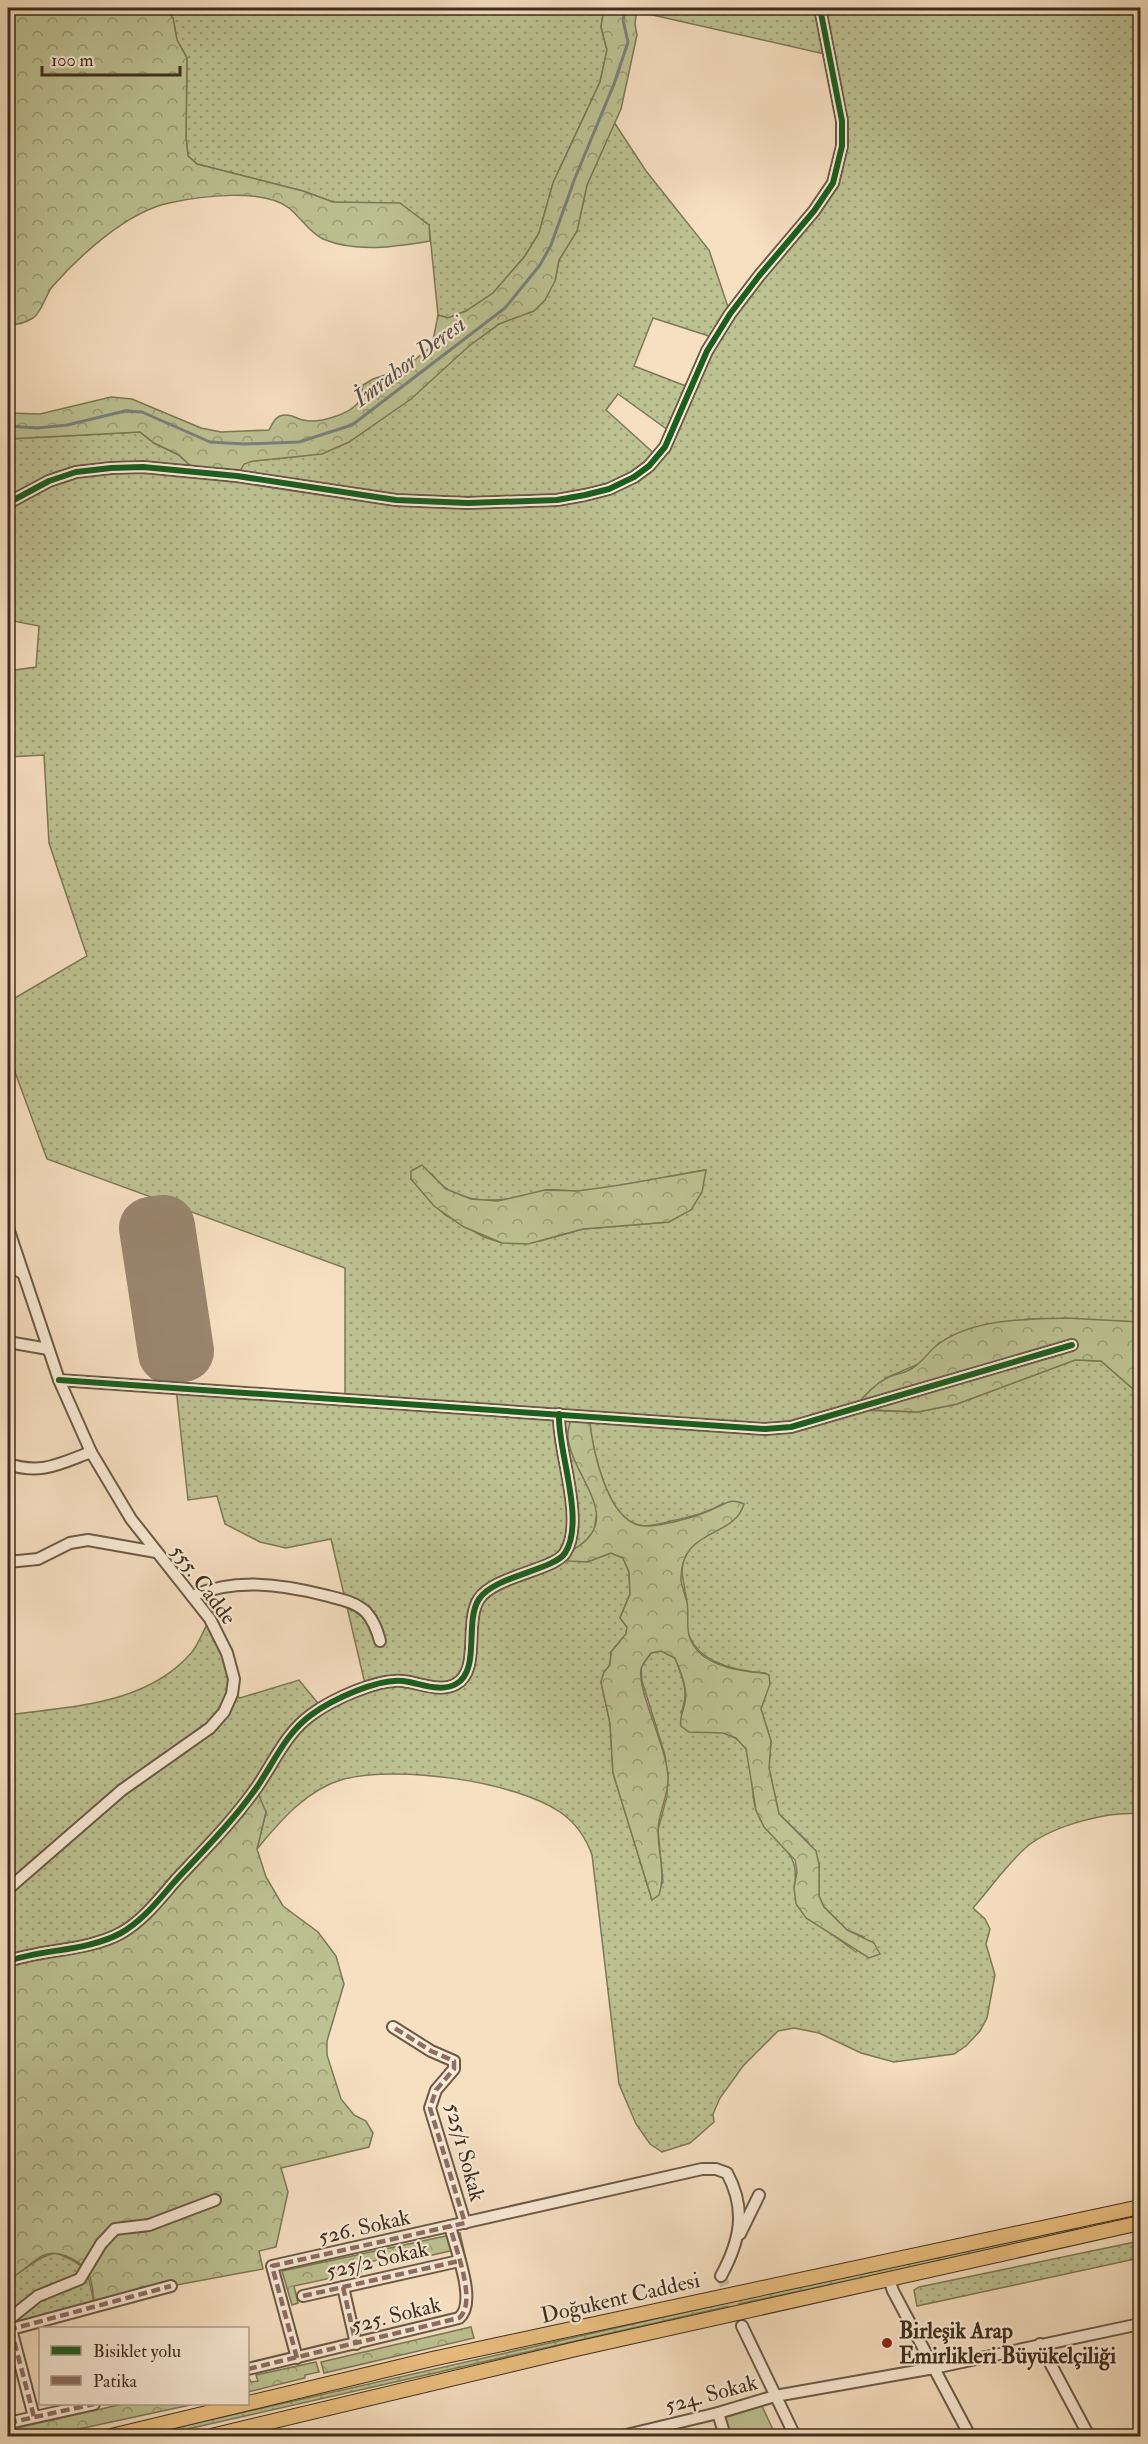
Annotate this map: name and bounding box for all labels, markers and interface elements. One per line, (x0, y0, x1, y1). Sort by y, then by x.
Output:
scale bar (42, 39, 180, 77)
text: 100 m (51, 49, 94, 72)
water label: İmrahor Deresi (345, 309, 472, 415)
street label: 555. Cadde (164, 1539, 243, 1630)
street label: 525/1 Sokak (438, 2100, 492, 2205)
street label: 526. Sokak (316, 2203, 413, 2251)
street label: 525/2 Sokak (323, 2235, 432, 2285)
street label: Doğukent Caddesi (538, 2266, 703, 2330)
street label: 525. Sokak (348, 2290, 444, 2340)
place label: Birleşik Arap Emirlikleri Büyükelçiliği (899, 2317, 1116, 2371)
legend (39, 2327, 249, 2405)
marker: Birleşik Arap Emirlikleri Büyükelçiliği (880, 2336, 894, 2350)
text: Bisiklet yolu (93, 2340, 181, 2363)
street label: 524. Sokak (662, 2368, 761, 2420)
text: Patika (93, 2370, 138, 2393)

